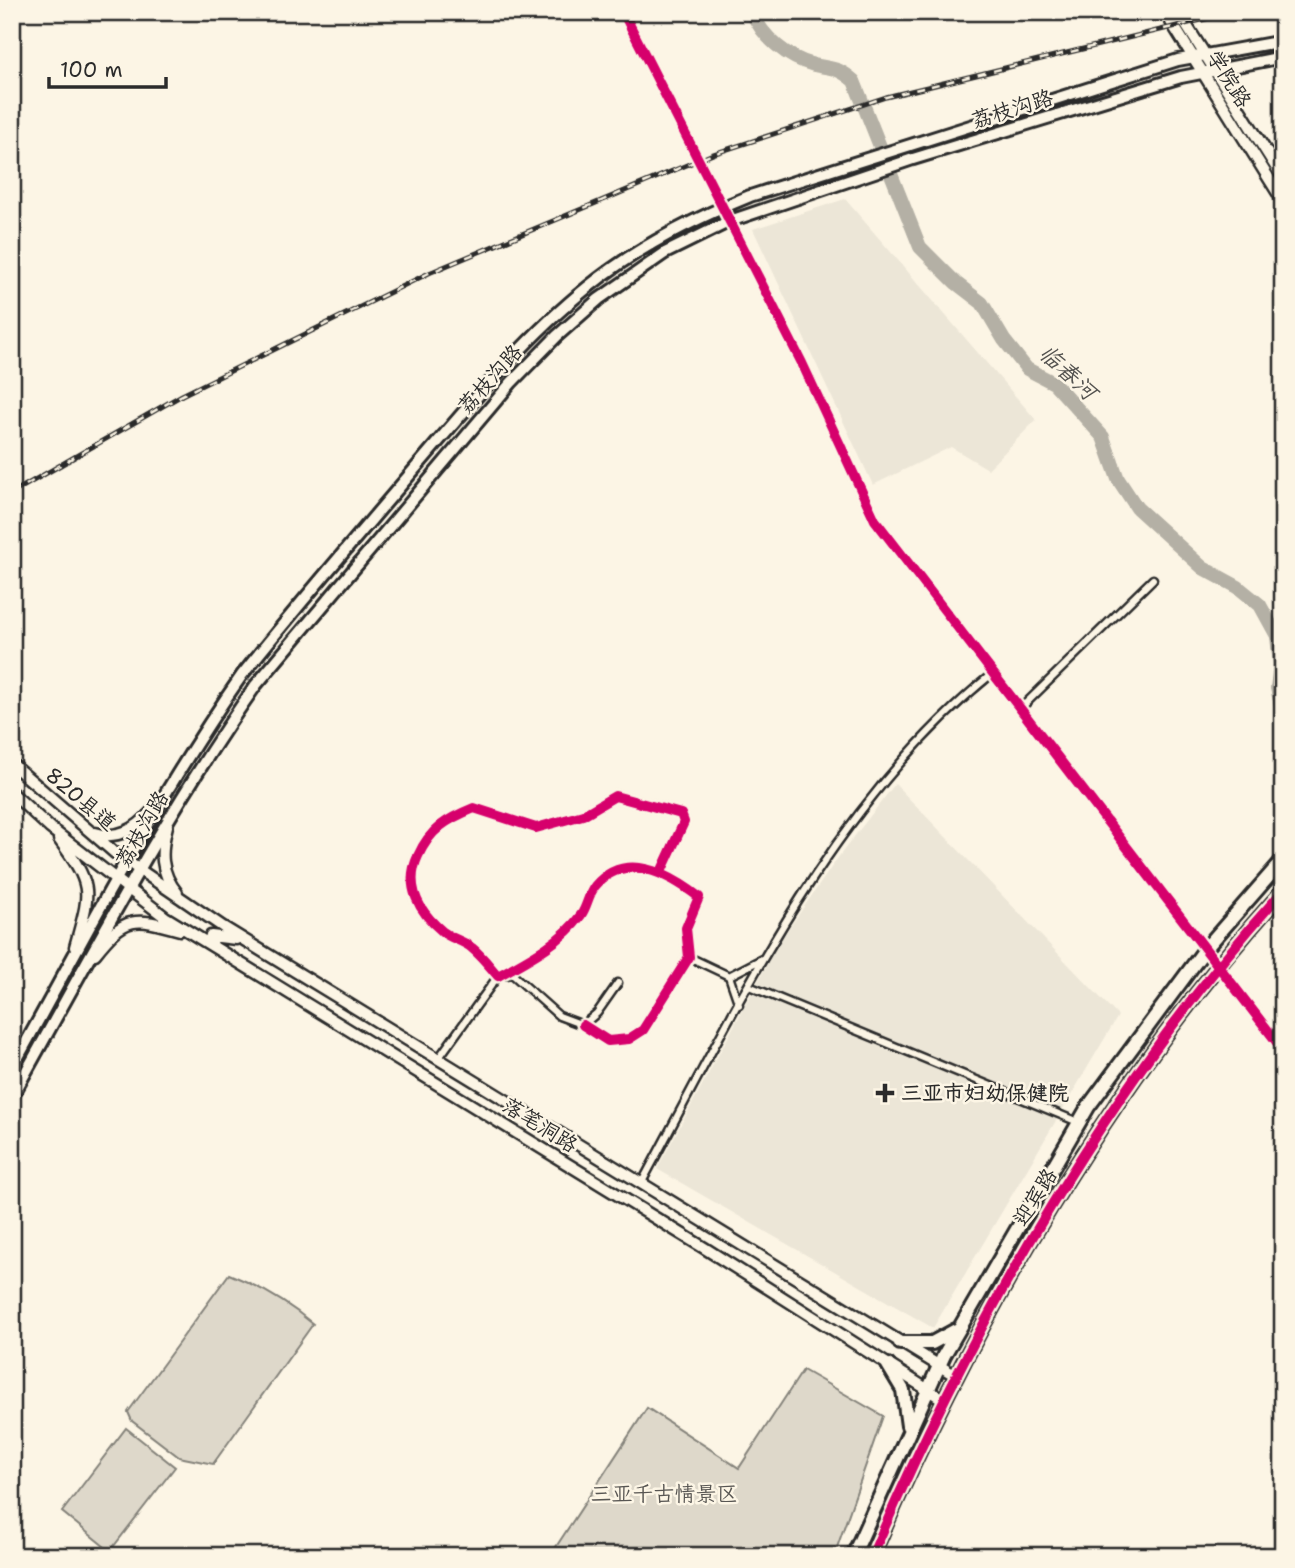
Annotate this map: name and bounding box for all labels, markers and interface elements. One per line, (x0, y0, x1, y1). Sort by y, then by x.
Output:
street label: 学院路 (1200, 45, 1258, 113)
scale bar (49, 46, 166, 90)
text: 100 m (60, 56, 123, 84)
street label: 荔枝沟路 (968, 83, 1056, 135)
street label: 荔枝沟路 (451, 338, 529, 420)
water label: 临春河 (1033, 338, 1106, 409)
street label: 820县道 (40, 761, 122, 837)
street label: 荔枝沟路 (109, 786, 175, 872)
place label: 三亚市妇幼保健院 (901, 1079, 1069, 1107)
marker: 三亚市妇幼保健院 (875, 1083, 895, 1103)
street label: 落笔洞路 (497, 1091, 583, 1159)
street label: 迎宾路 (1006, 1163, 1064, 1231)
park label: 三亚千古情景区 (591, 1480, 738, 1508)

